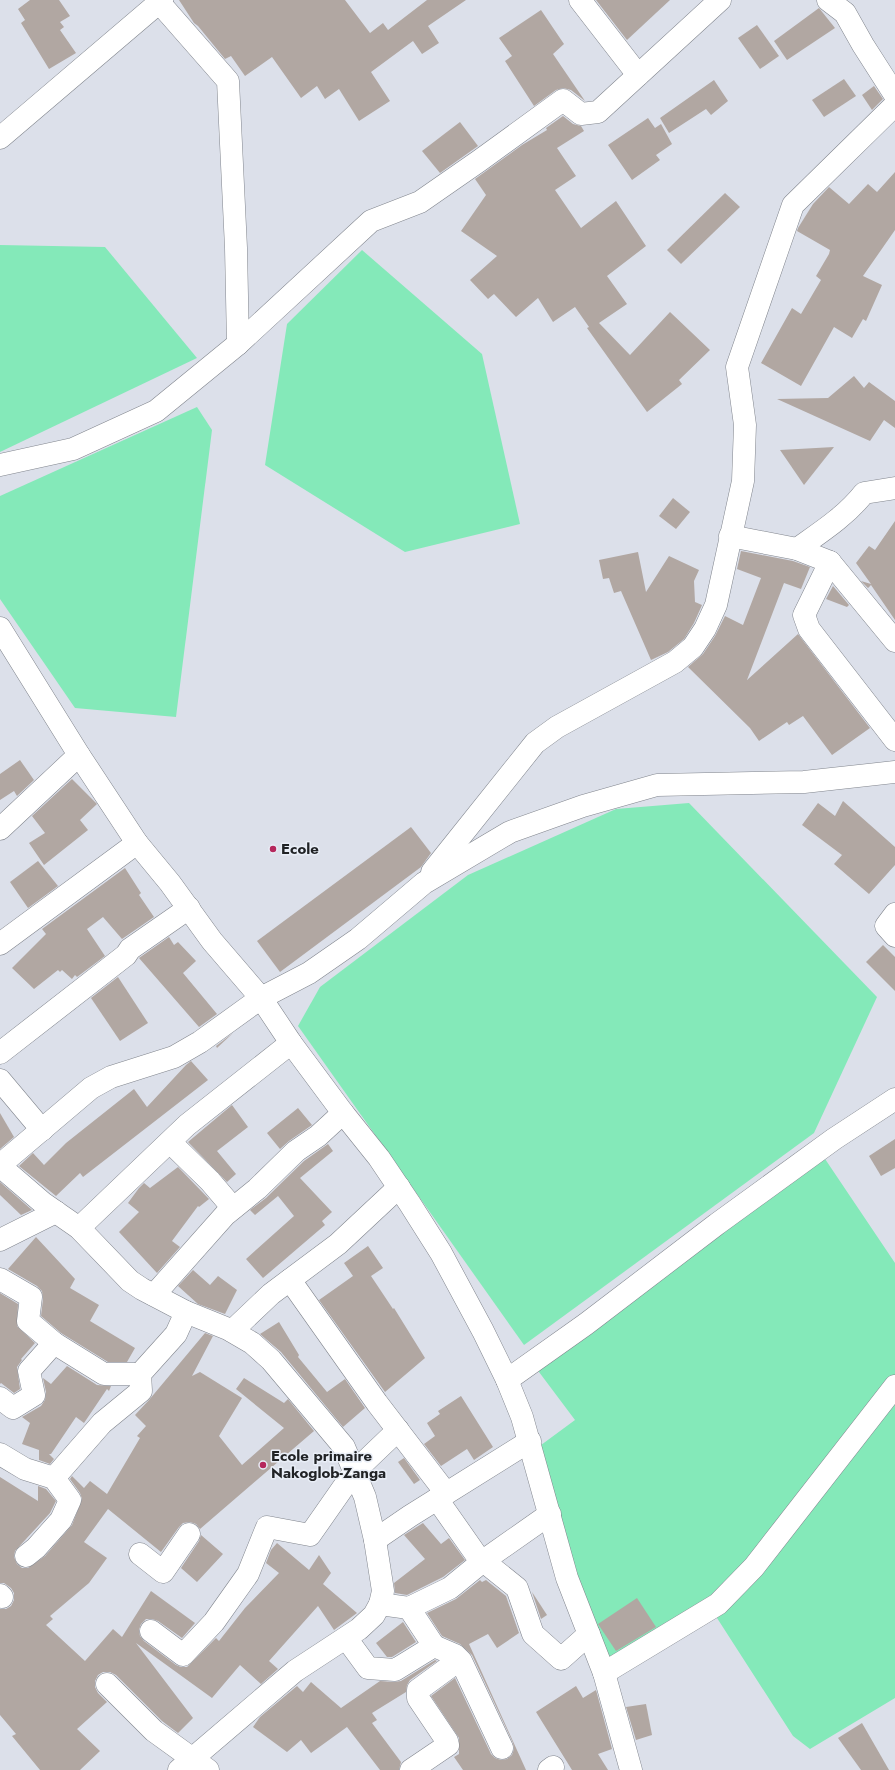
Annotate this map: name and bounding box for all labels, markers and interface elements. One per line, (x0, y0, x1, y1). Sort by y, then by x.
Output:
place label: Ecole (281, 838, 319, 860)
marker: Ecole (268, 844, 278, 854)
place label: Ecole primaire Nakoglob-Zanga (271, 1445, 386, 1484)
marker: Ecole primaire Nakoglob-Zanga (258, 1460, 268, 1470)

